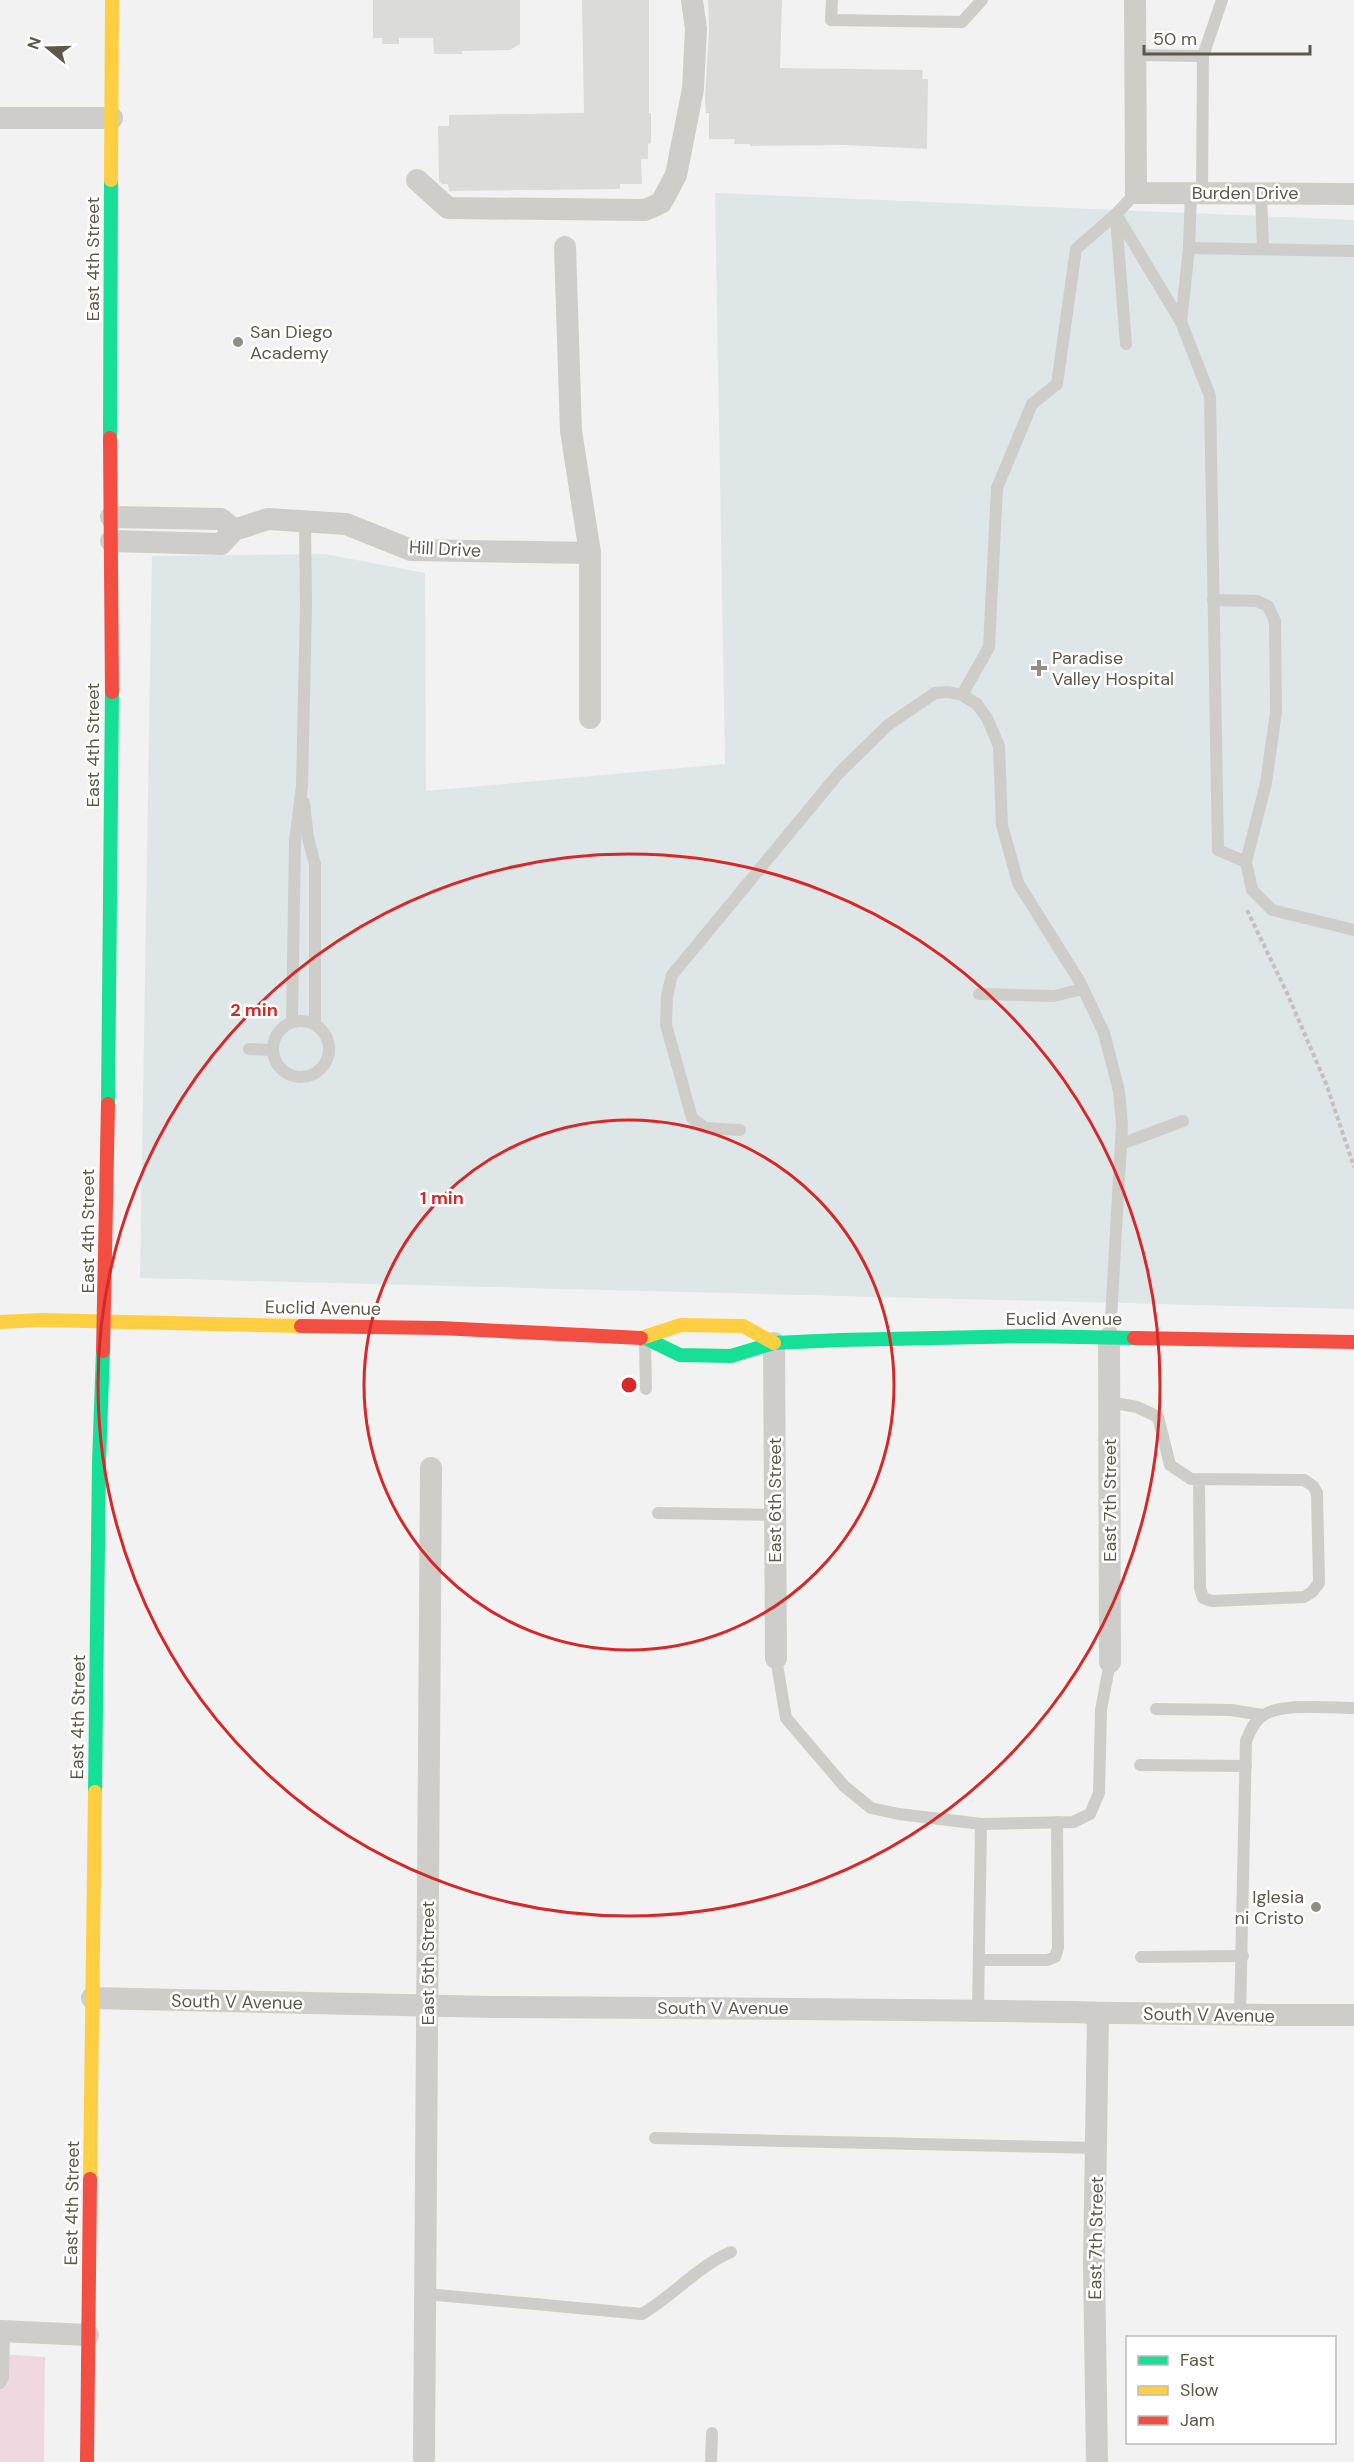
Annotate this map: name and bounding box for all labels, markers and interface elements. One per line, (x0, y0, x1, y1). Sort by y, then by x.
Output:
north arrow (18, 18, 78, 78)
scale bar (1144, 18, 1310, 56)
text: 50 m (1153, 27, 1197, 51)
text: N (22, 34, 46, 52)
street label: Burden Drive (1192, 181, 1298, 205)
street label: East 4th Street (81, 197, 105, 321)
place label: San Diego Academy (250, 320, 333, 365)
marker: San Diego Academy (231, 335, 245, 349)
street label: Hill Drive (408, 535, 482, 563)
place label: Paradise Valley Hospital (1052, 646, 1174, 691)
marker: Paradise Valley Hospital (1030, 659, 1048, 677)
street label: East 4th Street (81, 683, 105, 807)
text: 2 min (230, 998, 278, 1022)
street label: East 4th Street (76, 1169, 100, 1293)
text: 1 min (420, 1186, 464, 1210)
street label: Euclid Avenue (265, 1295, 381, 1321)
street label: Euclid Avenue (1006, 1307, 1122, 1331)
centre of rings (619, 1375, 639, 1395)
street label: East 6th Street (763, 1438, 787, 1562)
street label: East 7th Street (1098, 1438, 1122, 1562)
street label: East 4th Street (65, 1655, 91, 1779)
place label: Iglesia ni Cristo (1235, 1885, 1304, 1930)
marker: Iglesia ni Cristo (1309, 1900, 1323, 1914)
street label: East 5th Street (416, 1901, 440, 2025)
street label: South V Avenue (171, 1989, 303, 2015)
street label: South V Avenue (657, 1996, 789, 2020)
street label: South V Avenue (1143, 2002, 1275, 2028)
street label: East 4th Street (59, 2141, 85, 2265)
street label: East 7th Street (1083, 2176, 1109, 2300)
legend (1126, 2336, 1336, 2444)
text: Fast (1180, 2348, 1215, 2372)
text: Slow (1180, 2378, 1219, 2402)
text: Jam (1180, 2408, 1215, 2432)

